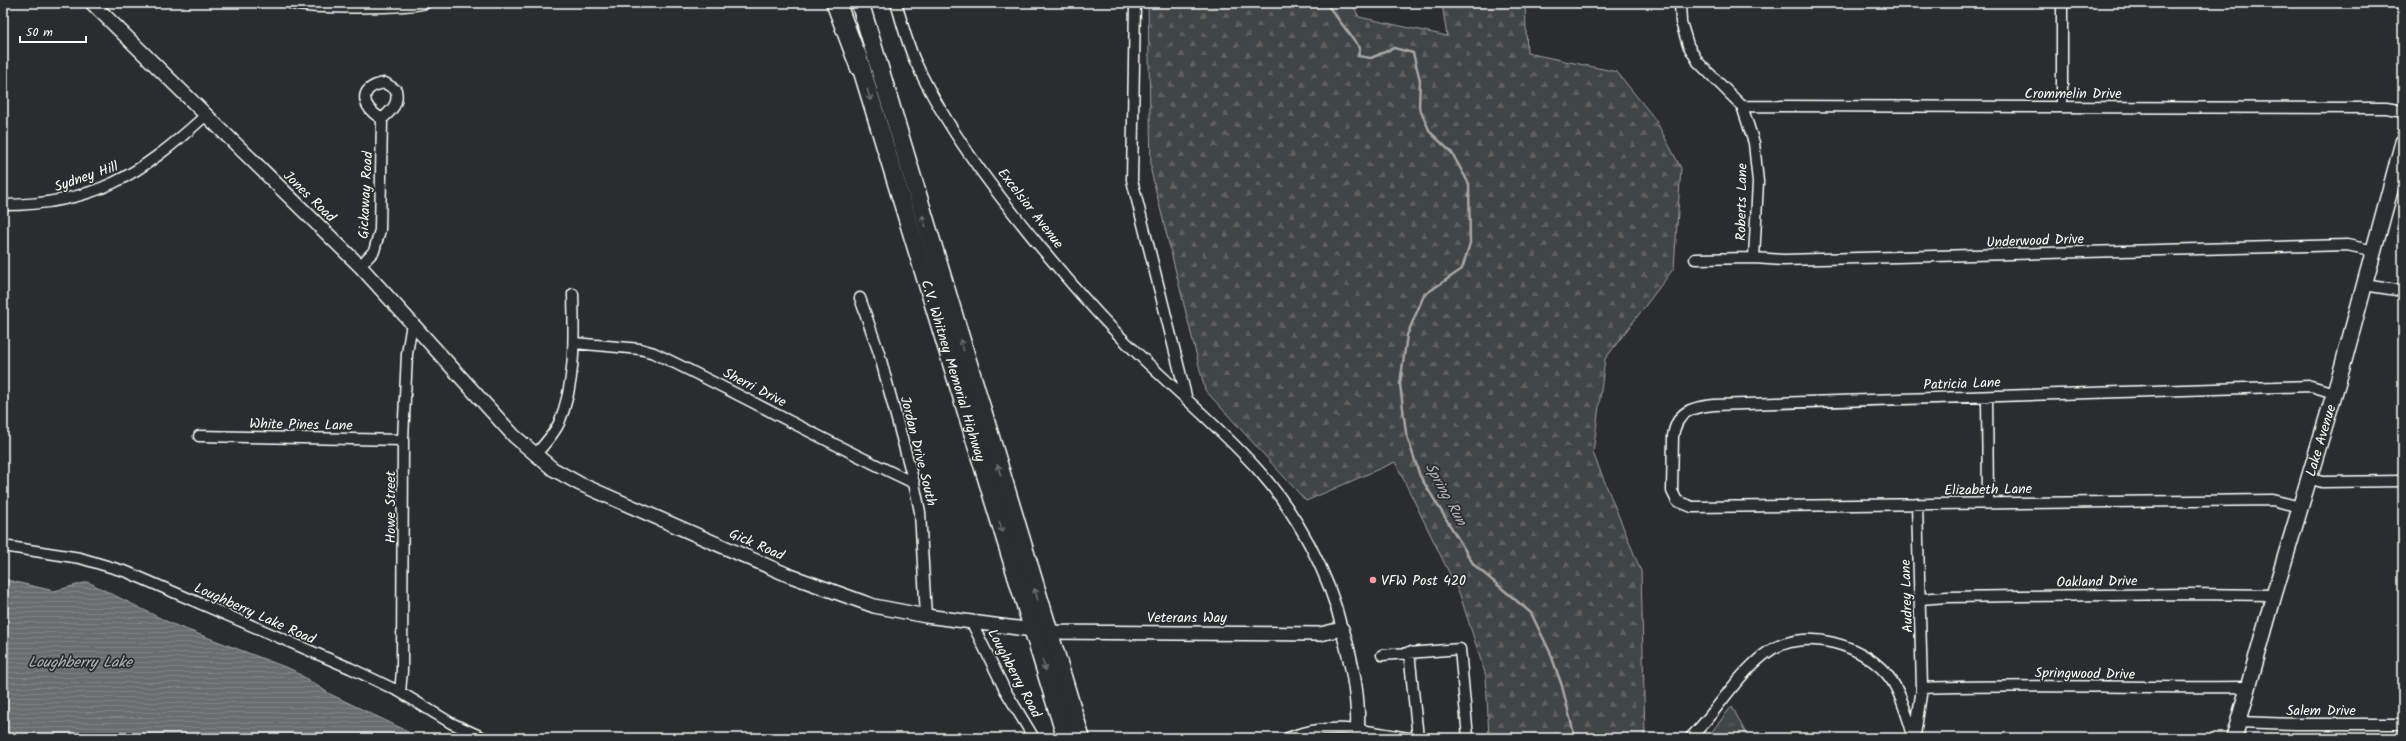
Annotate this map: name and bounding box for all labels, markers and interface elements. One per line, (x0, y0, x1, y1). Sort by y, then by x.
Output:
scale bar (20, 18, 86, 44)
text: 50 m (26, 23, 53, 42)
street label: Crommelin Drive (2025, 83, 2122, 105)
one-way arrow (866, 88, 873, 101)
street label: Gickaway Road (353, 150, 379, 239)
street label: Sydney Hill (51, 156, 122, 198)
street label: Roberts Lane (1730, 162, 1754, 241)
street label: Excelsior Avenue (992, 164, 1069, 254)
street label: Jones Road (278, 166, 342, 228)
one-way arrow (920, 214, 927, 227)
street label: Underwood Drive (1986, 228, 2085, 254)
street label: C.V. Whitney Memorial Highway (915, 277, 991, 465)
one-way arrow (958, 339, 965, 352)
street label: Sherri Drive (719, 363, 791, 414)
street label: Patricia Lane (1923, 372, 2002, 396)
street label: Jordan Drive South (894, 394, 942, 508)
street label: Lake Avenue (2300, 401, 2343, 479)
street label: White Pines Lane (249, 413, 354, 437)
water label: Spring Run (1418, 459, 1473, 531)
one-way arrow (995, 463, 1002, 476)
street label: Howe Street (380, 470, 402, 543)
street label: Elizabeth Lane (1944, 478, 2033, 502)
one-way arrow (998, 520, 1005, 533)
street label: Gick Road (725, 523, 789, 567)
street label: Audrey Lane (1895, 558, 1919, 633)
place label: VFW Post 420 (1381, 570, 1466, 592)
street label: Oakland Drive (2056, 570, 2138, 594)
marker: VFW Post 420 (1368, 575, 1378, 585)
street label: Loughberry Lake Road (190, 577, 320, 651)
one-way arrow (1032, 588, 1039, 601)
street label: Veterans Way (1147, 607, 1227, 629)
street label: Loughberry Road (981, 625, 1047, 723)
water label: Loughberry Lake (28, 651, 133, 675)
one-way arrow (1041, 659, 1049, 671)
street label: Springwood Drive (2035, 662, 2136, 686)
street label: Salem Drive (2286, 700, 2357, 722)

